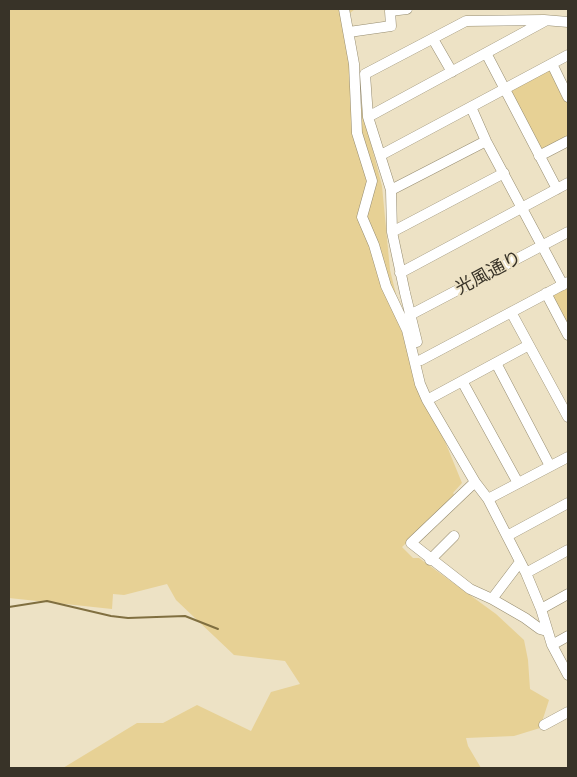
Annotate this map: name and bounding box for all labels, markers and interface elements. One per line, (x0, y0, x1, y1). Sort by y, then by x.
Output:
street label: 光風通り (452, 248, 526, 300)

